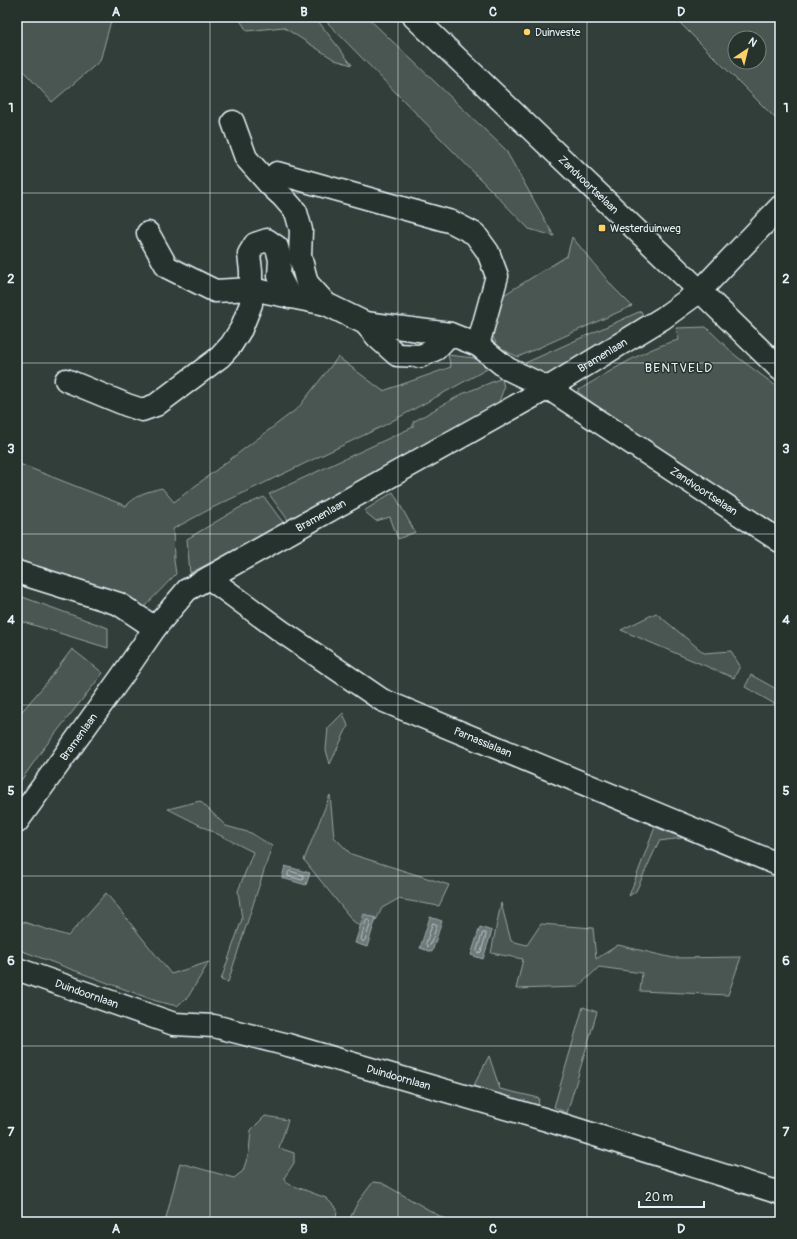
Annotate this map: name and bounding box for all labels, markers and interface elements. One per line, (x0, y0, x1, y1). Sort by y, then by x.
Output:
text: A (112, 4, 121, 20)
text: B (300, 4, 308, 20)
text: C (489, 4, 497, 20)
text: D (677, 4, 685, 20)
place label: Duinveste (535, 26, 581, 39)
marker: Duinveste (522, 27, 532, 37)
north arrow (727, 30, 767, 70)
text: N (746, 35, 760, 50)
text: 1 (8, 100, 14, 116)
text: 1 (783, 100, 789, 116)
street label: Zandvoortselaan (556, 153, 621, 216)
place label: Westerduinweg (610, 222, 681, 235)
marker: Westerduinweg (597, 223, 607, 233)
text: 2 (7, 271, 15, 287)
text: 2 (782, 271, 790, 287)
street label: Bramenlaan (575, 335, 629, 375)
district label: BENTVELD (645, 360, 713, 376)
text: 3 (7, 441, 15, 457)
text: 3 (782, 441, 790, 457)
street label: Zandvoortselaan (668, 464, 740, 518)
street label: Bramenlaan (293, 496, 348, 534)
text: 4 (7, 612, 15, 628)
text: 4 (782, 612, 790, 628)
street label: Bramenlaan (57, 711, 100, 763)
street label: Parnassialaan (452, 724, 514, 760)
text: 5 (7, 783, 15, 799)
text: 5 (782, 783, 790, 799)
text: 6 (7, 953, 15, 969)
text: 6 (782, 953, 790, 969)
street label: Duindoornlaan (53, 976, 120, 1011)
street label: Duindoornlaan (365, 1062, 432, 1093)
text: 7 (8, 1124, 15, 1140)
text: 7 (783, 1124, 790, 1140)
scale bar (639, 1183, 704, 1209)
text: 20 m (645, 1190, 674, 1205)
text: A (112, 1221, 121, 1237)
text: B (300, 1221, 308, 1237)
text: C (489, 1221, 497, 1237)
text: D (677, 1221, 685, 1237)

